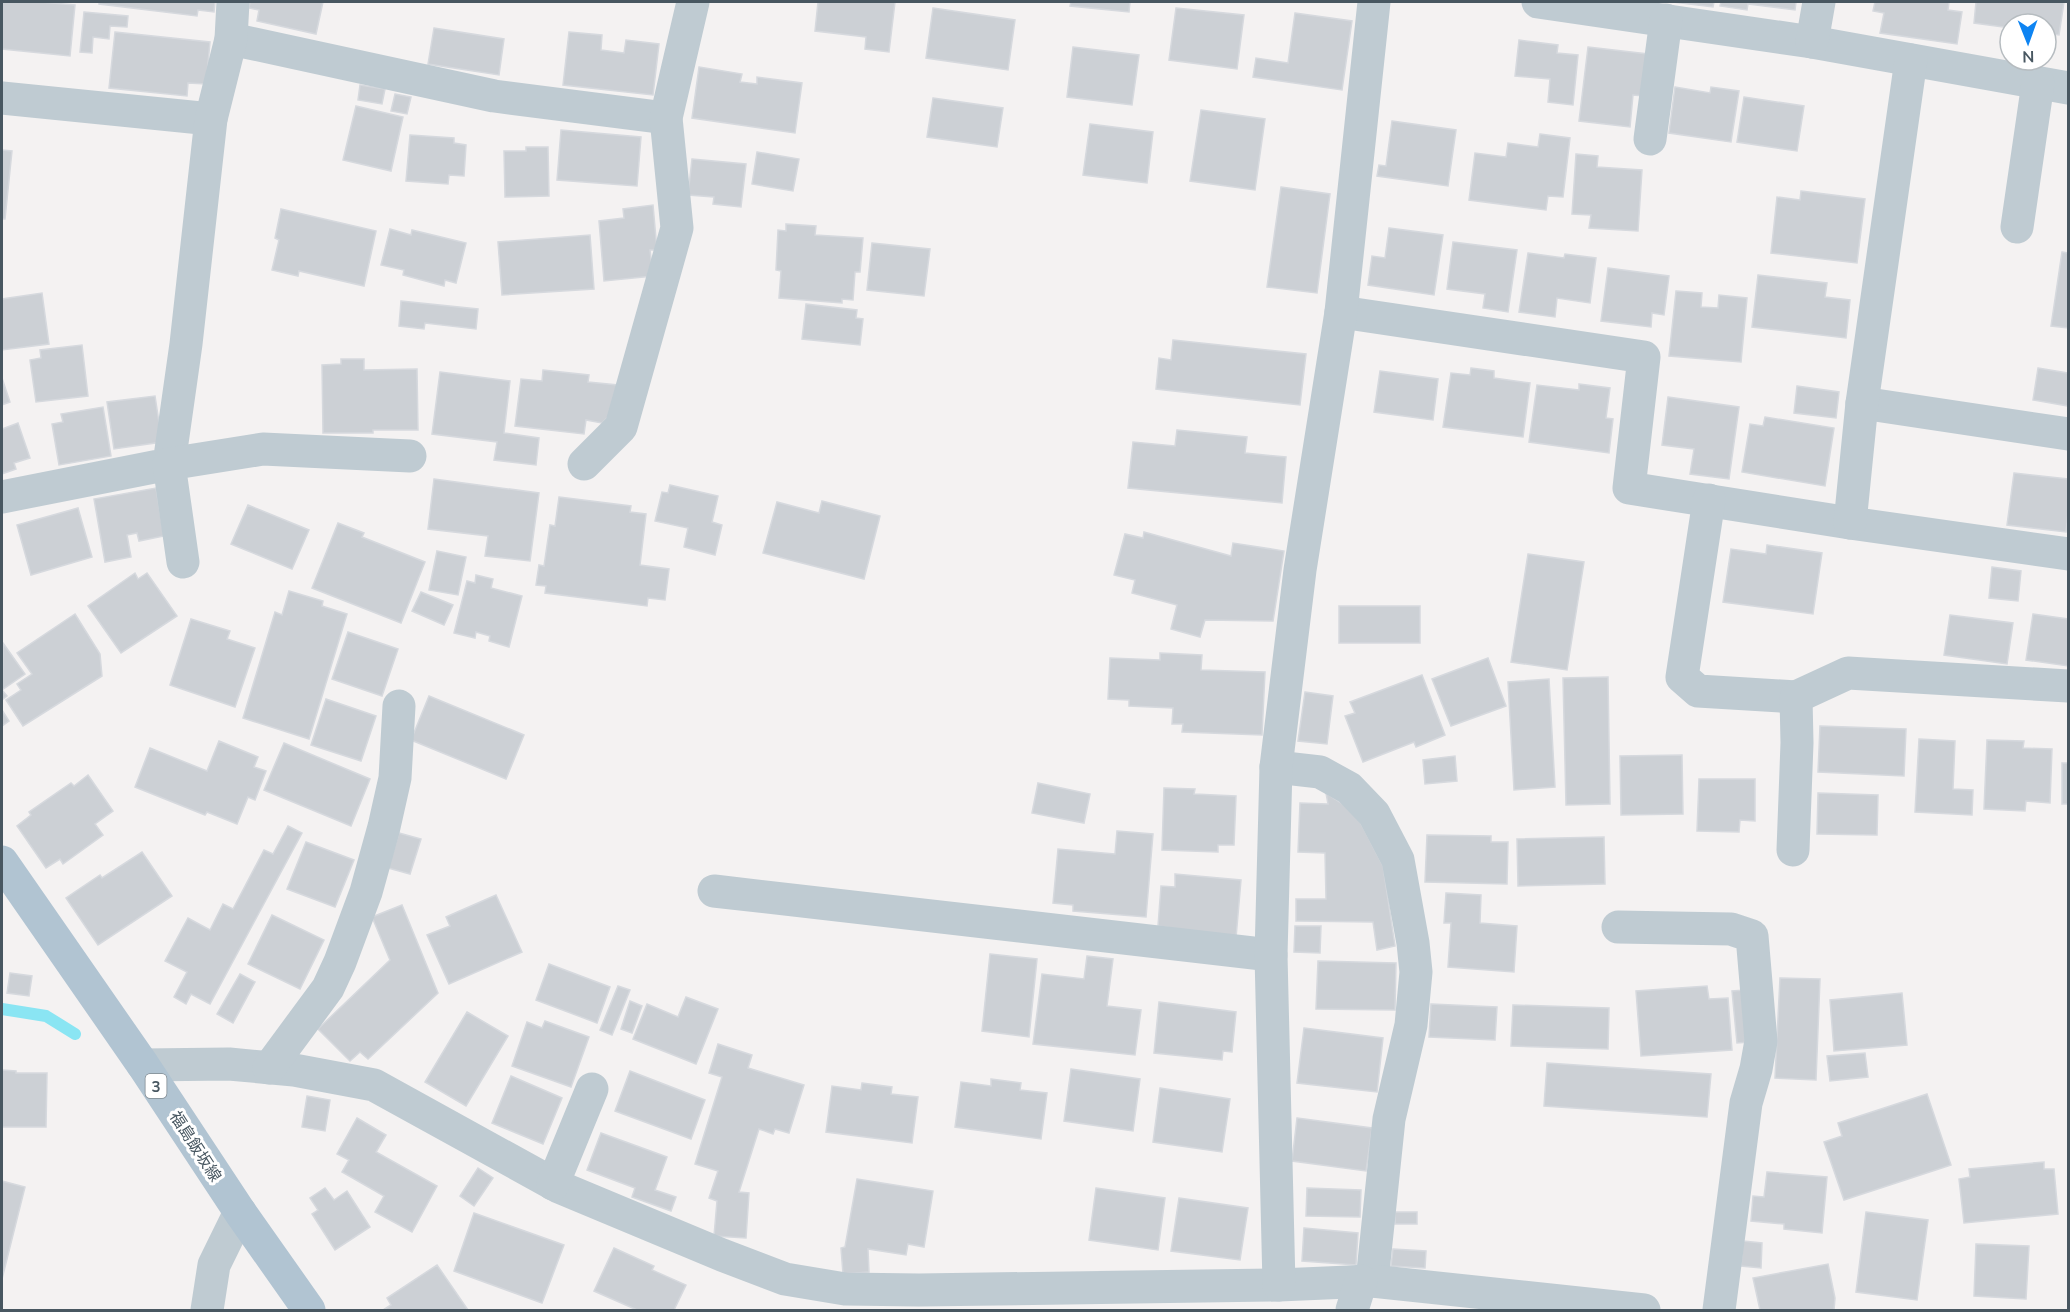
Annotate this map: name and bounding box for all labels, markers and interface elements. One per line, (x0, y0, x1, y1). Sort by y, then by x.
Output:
north arrow (1998, 12, 2058, 72)
text: N (2022, 47, 2034, 67)
road number: 3 (146, 1074, 166, 1098)
street label: 福島飯坂線 (166, 1107, 226, 1185)

